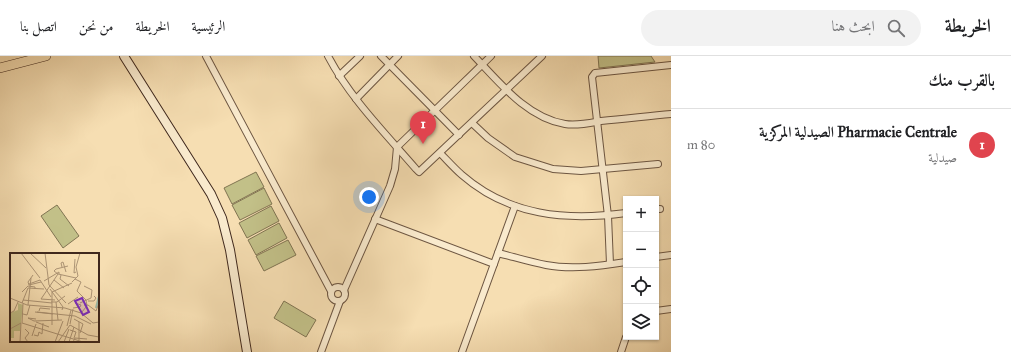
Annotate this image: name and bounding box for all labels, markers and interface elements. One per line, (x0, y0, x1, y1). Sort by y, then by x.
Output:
search box (641, 10, 921, 46)
text: الخريطة (945, 14, 991, 37)
text: ابحث هنا (832, 17, 875, 35)
icon: search (885, 17, 907, 39)
text: اتصل بنا (20, 18, 57, 35)
text: من نحن (79, 18, 114, 35)
text: الخريطة (136, 18, 170, 35)
text: الرئيسية (192, 18, 225, 35)
text: بالقرب منك (929, 70, 995, 91)
pin: 1 (410, 111, 436, 144)
text: Pharmacie Centrale الصيدلية المركزية (759, 123, 957, 141)
text: 80 m (687, 137, 715, 153)
text: 1 (979, 137, 985, 153)
text: صيدلية (928, 150, 957, 166)
your location (359, 187, 379, 207)
map controls (623, 196, 659, 340)
button: + (623, 196, 659, 232)
button: − (623, 232, 659, 268)
inset map (10, 253, 99, 342)
button: locate (623, 268, 659, 304)
button: layers (623, 304, 659, 340)

